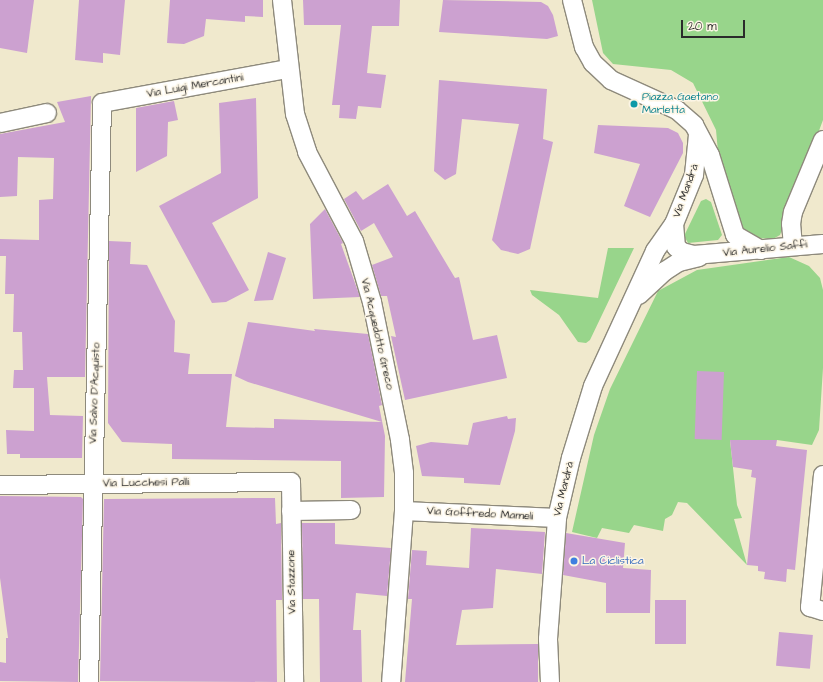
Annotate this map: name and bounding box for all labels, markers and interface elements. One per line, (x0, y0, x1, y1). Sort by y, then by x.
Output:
scale bar (683, 12, 747, 38)
text: 20 m (688, 18, 717, 35)
street label: Via Luigi Mercantini (146, 71, 244, 101)
place label: Piazza Gaetano Marletta (642, 91, 718, 117)
marker: Piazza Gaetano Marletta (629, 99, 639, 109)
street label: Via Mandrà (670, 162, 702, 220)
street label: Via Aurelio Saffi (722, 238, 808, 260)
street label: Via Acquedotto Greco (358, 277, 396, 391)
street label: Via Salvo D'Acquisto (87, 342, 103, 444)
street label: Via Mandrà (551, 460, 577, 518)
street label: Via Lucchesi Palli (103, 476, 189, 490)
street label: Via Goffredo Mameli (427, 505, 533, 523)
street label: Via Stazzone (285, 550, 299, 614)
place label: La Ciclistica (582, 554, 644, 568)
marker: La Ciclistica (569, 556, 579, 566)

